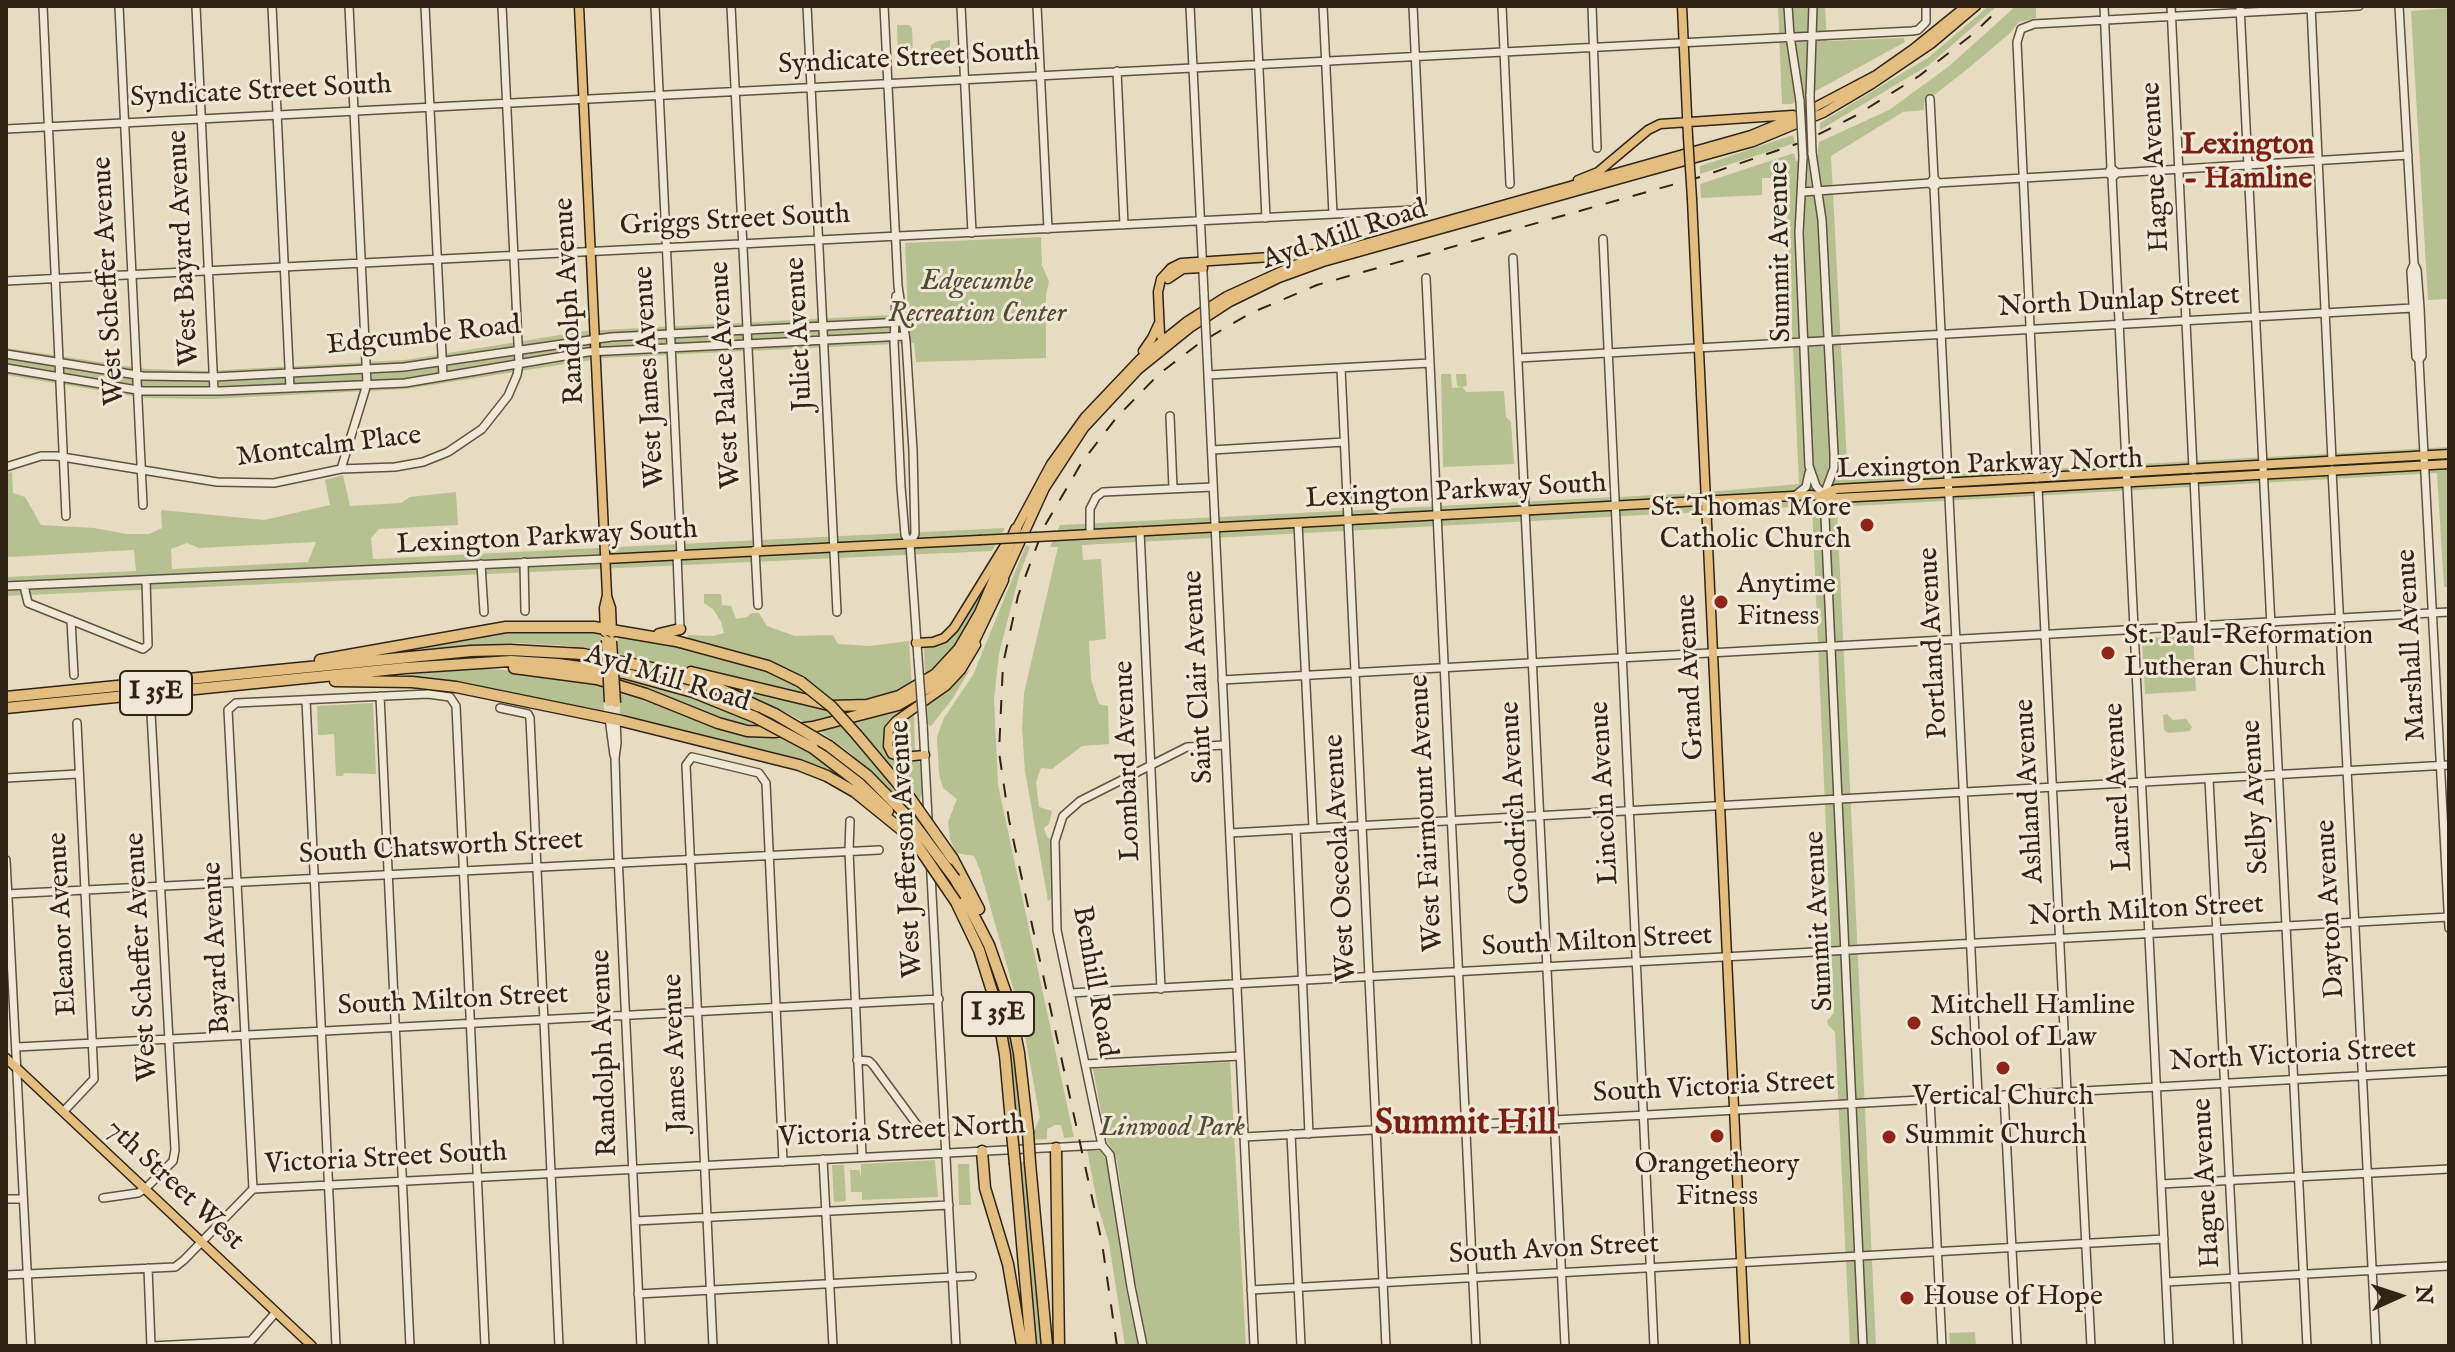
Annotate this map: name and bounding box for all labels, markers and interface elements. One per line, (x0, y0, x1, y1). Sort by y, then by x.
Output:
street label: Syndicate Street South (777, 36, 1041, 84)
street label: Syndicate Street South (129, 69, 393, 117)
street label: Hague Avenue (2136, 81, 2178, 253)
street label: West Bayard Avenue (162, 129, 208, 367)
district label: Lexington - Hamline (2182, 129, 2314, 200)
street label: West Scheffer Avenue (87, 156, 133, 406)
street label: Summit Avenue (1764, 161, 1800, 343)
street label: Ayd Mill Road (1258, 194, 1432, 278)
street label: Randolph Avenue (549, 197, 593, 405)
street label: Griggs Street South (619, 199, 851, 245)
street label: Juliet Avenue (780, 256, 822, 412)
street label: West Palace Avenue (704, 260, 750, 490)
street label: West James Avenue (628, 265, 674, 489)
park label: Edgecumbe Recreation Center (888, 266, 1066, 332)
street label: North Dunlap Street (1997, 280, 2241, 326)
street label: Edgcumbe Road (325, 310, 523, 364)
street label: Montcalm Place (235, 420, 423, 476)
street label: Lexington Parkway North (1836, 444, 2144, 488)
street label: Lexington Parkway South (1305, 468, 1607, 518)
place label: St. Thomas More Catholic Church (1651, 492, 1851, 558)
street label: Lexington Parkway South (396, 514, 698, 564)
marker: St. Thomas More Catholic Church (1858, 516, 1876, 534)
street label: Portland Avenue (1913, 546, 1957, 740)
street label: Marshall Avenue (2391, 548, 2435, 742)
street label: Saint Clair Avenue (1178, 569, 1222, 785)
place label: Anytime Fitness (1737, 569, 1836, 635)
street label: Grand Avenue (1671, 593, 1713, 761)
marker: Anytime Fitness (1712, 593, 1730, 611)
place label: St. Paul-Reformation Lutheran Church (2124, 620, 2373, 686)
street label: Ayd Mill Road (580, 639, 754, 721)
marker: St. Paul-Reformation Lutheran Church (2099, 644, 2117, 662)
street label: Lombard Avenue (1109, 660, 1149, 862)
road number: I 35E (120, 671, 192, 715)
street label: West Fairmount Avenue (1404, 673, 1452, 953)
street label: Ashland Avenue (2009, 698, 2053, 884)
street label: Goodrich Avenue (1495, 700, 1539, 906)
street label: Lincoln Avenue (1584, 700, 1628, 886)
street label: Laurel Avenue (2099, 702, 2141, 872)
street label: West Jefferson Avenue (884, 719, 932, 979)
street label: Selby Avenue (2236, 719, 2278, 875)
street label: West Osceola Avenue (1319, 733, 1365, 983)
street label: Dayton Avenue (2311, 819, 2353, 999)
street label: South Chatsworth Street (298, 825, 584, 873)
street label: Summit Avenue (1799, 830, 1843, 1012)
street label: Eleanor Avenue (42, 831, 86, 1017)
street label: West Scheffer Avenue (120, 832, 166, 1082)
street label: Bayard Avenue (197, 861, 239, 1035)
street label: North Milton Street (2027, 889, 2265, 935)
street label: Benhill Road (1063, 904, 1123, 1060)
street label: South Milton Street (1481, 920, 1713, 966)
street label: Randolph Avenue (586, 949, 626, 1157)
street label: James Avenue (657, 973, 697, 1133)
street label: South Milton Street (337, 979, 569, 1025)
place label: Mitchell Hamline School of Law (1930, 990, 2135, 1056)
road number: I 35E (962, 992, 1034, 1036)
marker: Mitchell Hamline School of Law (1905, 1014, 1923, 1032)
street label: North Victoria Street (2169, 1034, 2417, 1080)
marker: Vertical Church (1994, 1059, 2012, 1077)
street label: South Victoria Street (1592, 1066, 1836, 1112)
place label: Vertical Church (1912, 1081, 2094, 1115)
street label: Hague Avenue (2187, 1097, 2229, 1269)
district label: Summit Hill (1375, 1104, 1557, 1148)
street label: Victoria Street North (778, 1110, 1026, 1156)
park label: Linwood Park (1099, 1112, 1245, 1146)
street label: 7th Street West (98, 1113, 250, 1259)
place label: Summit Church (1905, 1120, 2087, 1154)
marker: Orangetheory Fitness (1708, 1127, 1726, 1145)
marker: Summit Church (1880, 1128, 1898, 1146)
street label: Victoria Street South (264, 1137, 508, 1183)
place label: Orangetheory Fitness (1635, 1149, 1799, 1215)
street label: South Avon Street (1448, 1229, 1660, 1273)
north arrow (2359, 1256, 2439, 1336)
place label: House of Hope (1923, 1281, 2103, 1315)
text: N (2408, 1284, 2437, 1305)
marker: House of Hope (1898, 1289, 1916, 1307)

